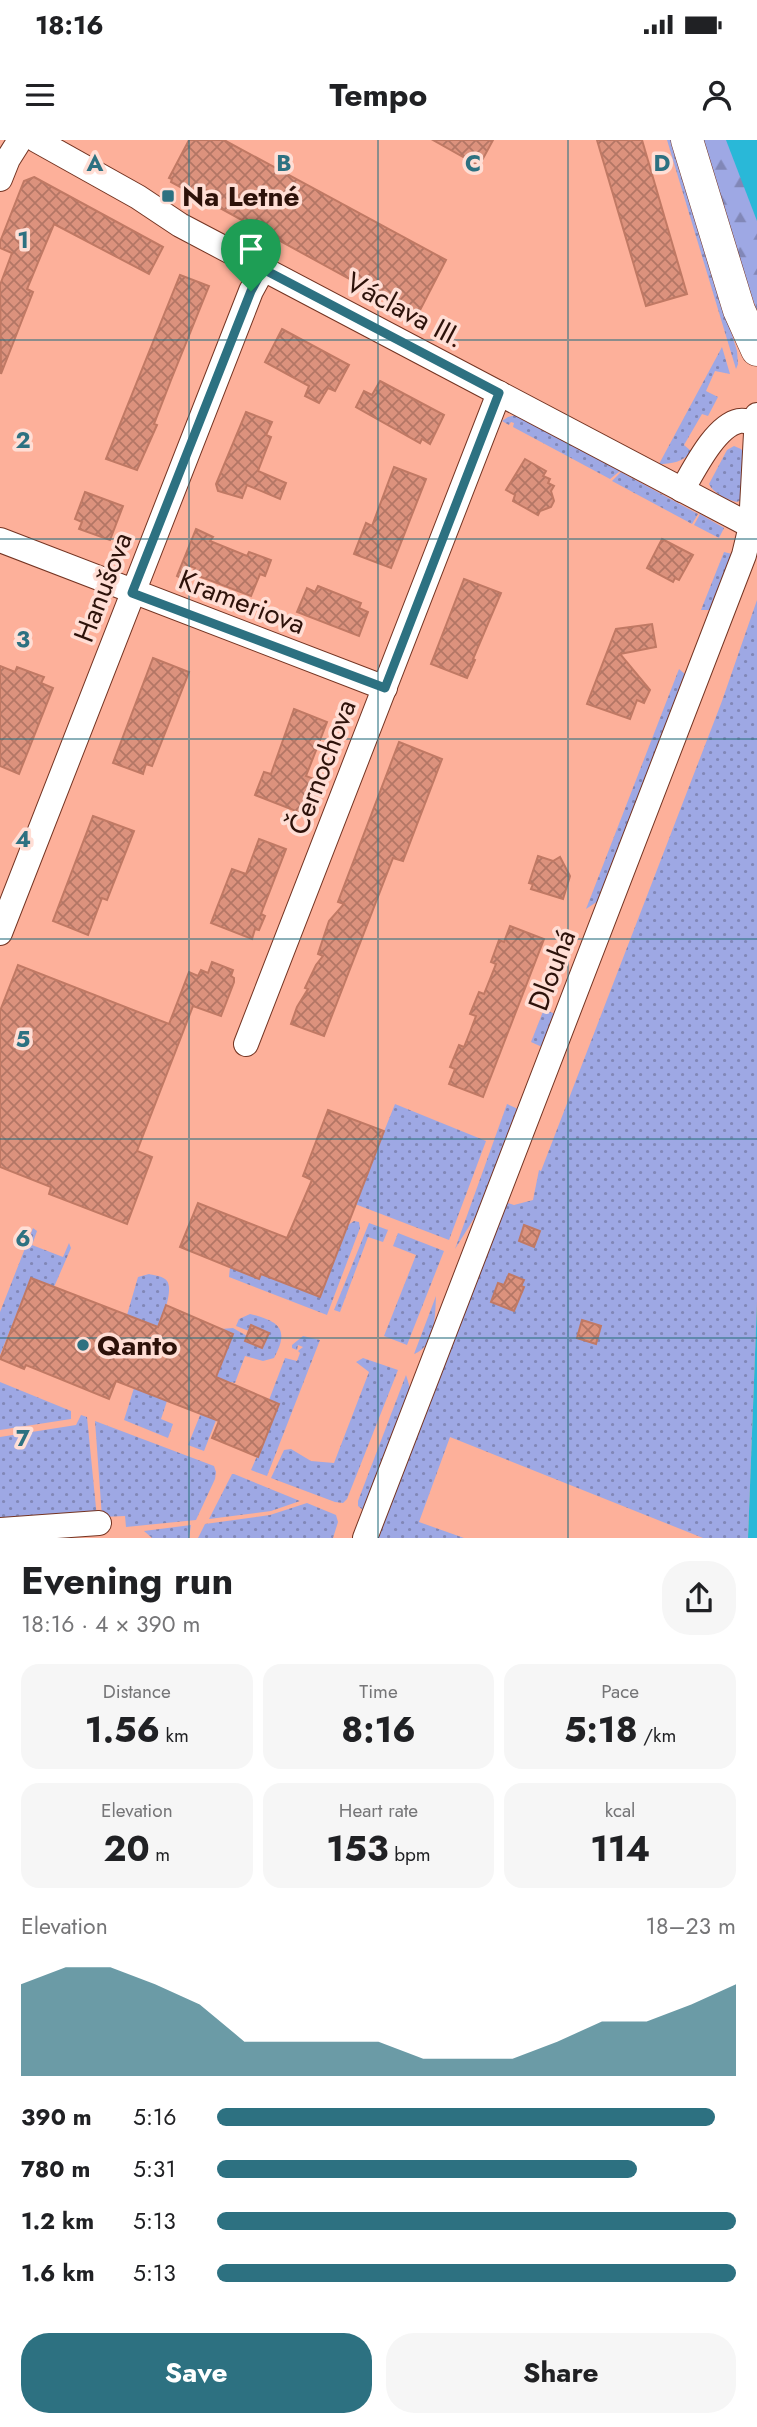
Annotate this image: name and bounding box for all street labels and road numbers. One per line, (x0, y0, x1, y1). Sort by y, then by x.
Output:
street label: Václava III. (339, 262, 471, 358)
street label: Hanušova (63, 526, 143, 648)
street label: Krameriova (173, 559, 311, 645)
street label: Černochova (277, 693, 367, 841)
street label: Dlouhá (518, 924, 586, 1016)

